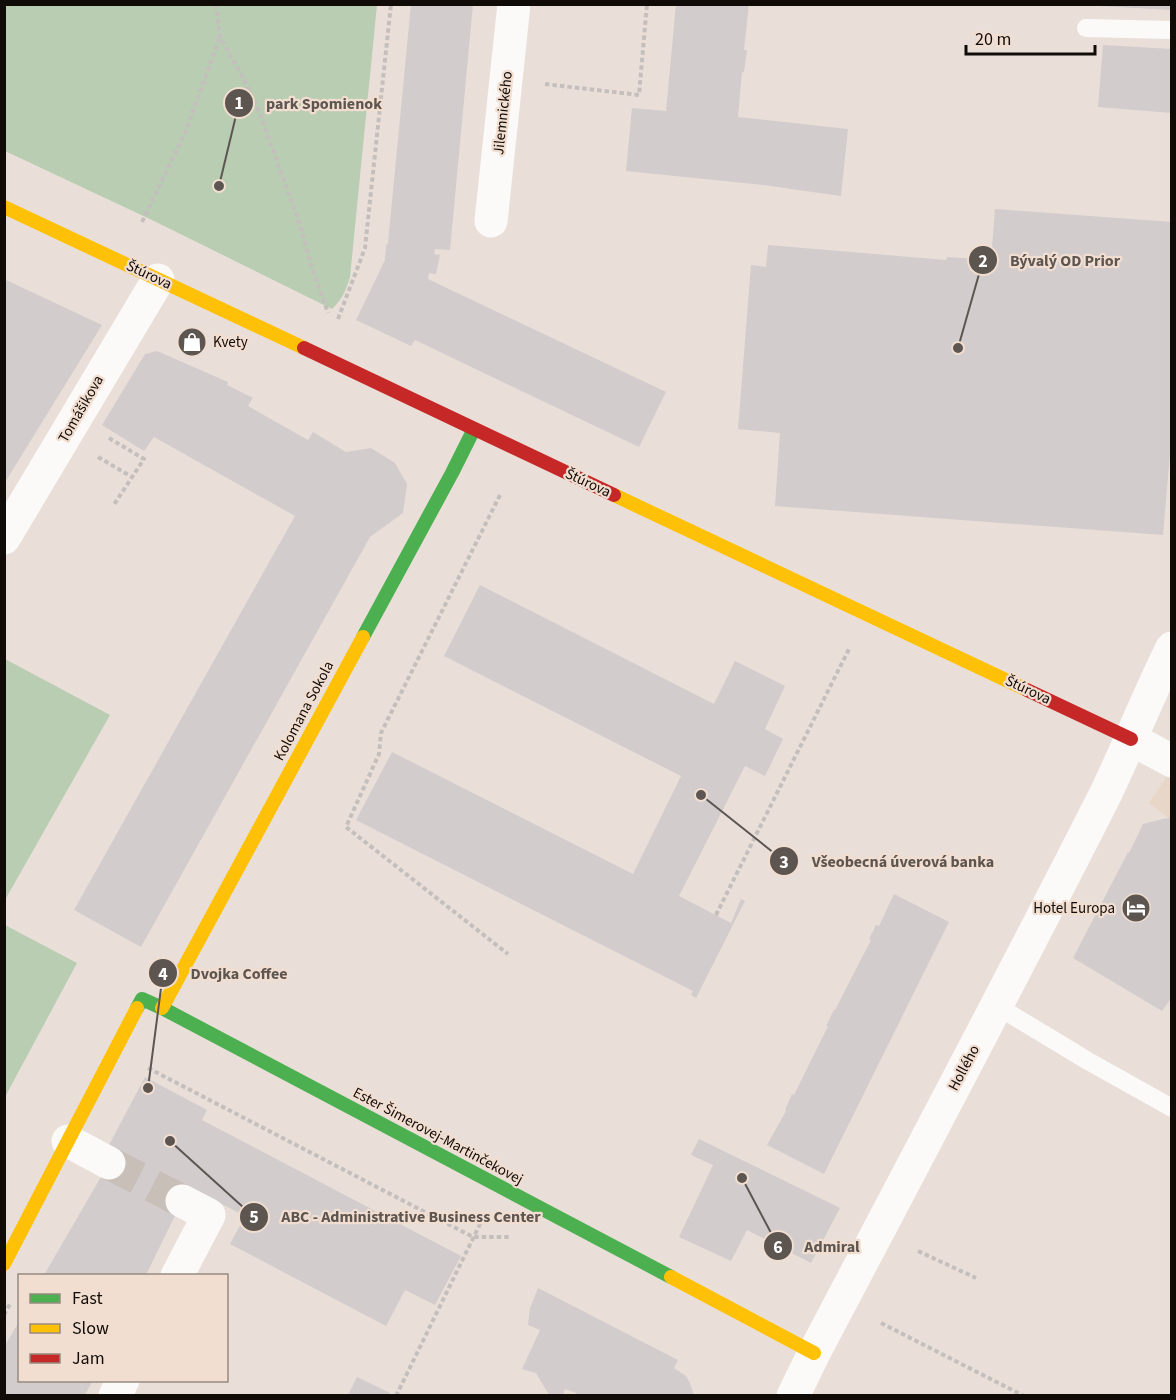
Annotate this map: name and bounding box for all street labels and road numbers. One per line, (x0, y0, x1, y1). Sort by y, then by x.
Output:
street label: Jilemnického (488, 70, 518, 156)
street label: Štúrova (123, 255, 175, 295)
street label: Tomášikova (53, 371, 109, 447)
street label: Štúrova (562, 463, 614, 503)
street label: Kolomana Sokola (269, 657, 339, 765)
street label: Štúrova (1002, 670, 1054, 710)
street label: Hollého (943, 1041, 985, 1095)
street label: Ester Šimerovej-Martinčekovej (349, 1082, 527, 1190)

